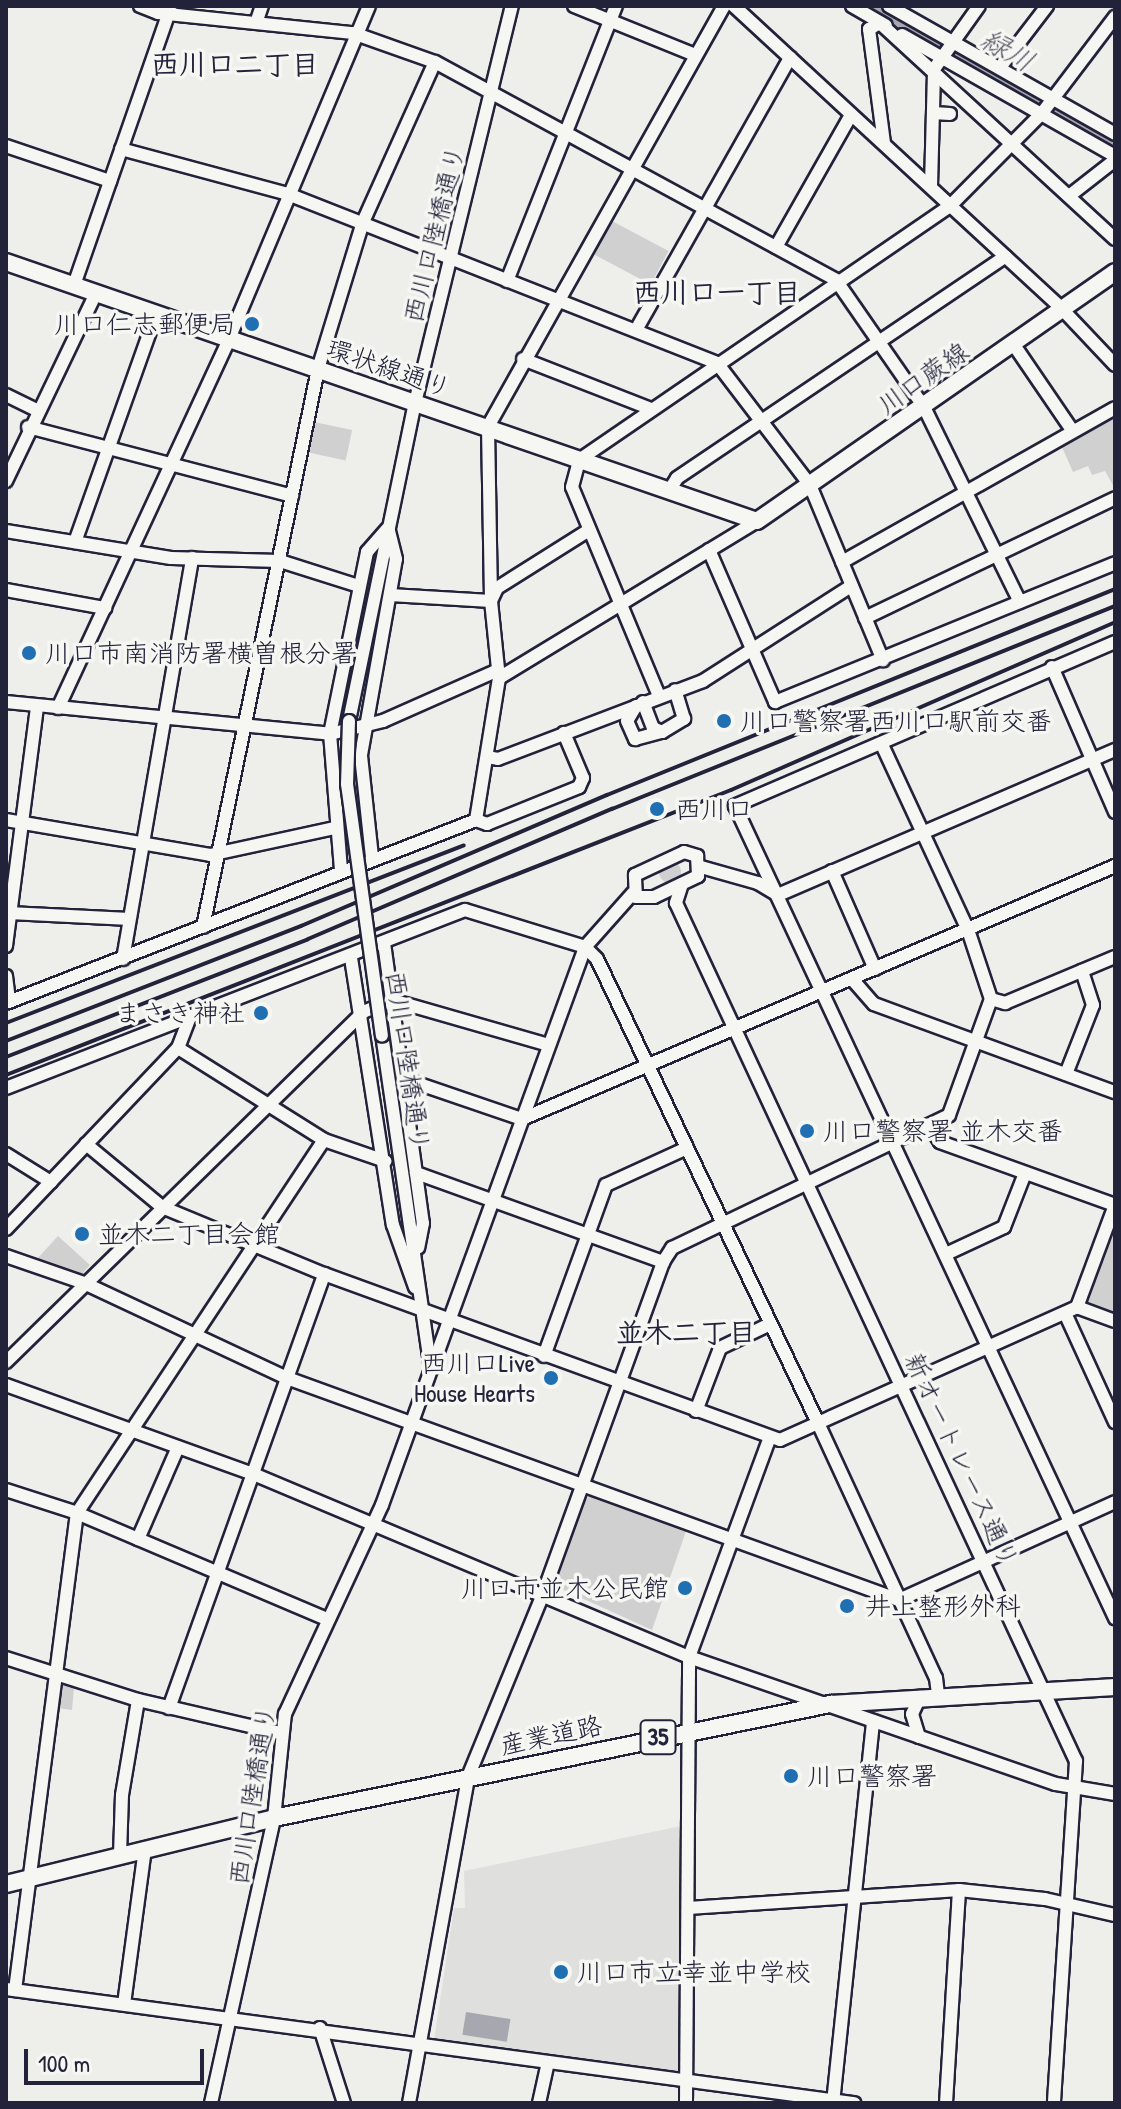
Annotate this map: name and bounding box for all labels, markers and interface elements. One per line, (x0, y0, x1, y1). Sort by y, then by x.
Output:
water label: 緑川 (975, 21, 1041, 79)
district label: 西川口二丁目 (151, 47, 319, 81)
street label: 西川口陸橋通り (397, 142, 471, 326)
district label: 西川口一丁目 (633, 275, 801, 309)
place label: 川口仁志郵便局 (54, 308, 236, 340)
marker: 川口仁志郵便局 (243, 315, 261, 333)
street label: 環状線通り (322, 332, 456, 404)
street label: 川口蕨線 (871, 335, 975, 421)
place label: 川口市南消防署横曽根分署 (45, 637, 357, 669)
marker: 川口市南消防署横曽根分署 (20, 644, 38, 662)
place label: 川口警察署西川口駅前交番 (740, 705, 1052, 737)
marker: 川口警察署西川口駅前交番 (715, 712, 733, 730)
place label: 西川口 (675, 793, 753, 825)
marker: 西川口 (646, 798, 668, 820)
street label: 西川口陸橋通り (380, 969, 436, 1153)
place label: まさき神社 (115, 997, 245, 1029)
marker: まさき神社 (252, 1004, 270, 1022)
place label: 川口警察署 並木交番 (823, 1115, 1063, 1147)
marker: 川口警察署 並木交番 (798, 1122, 816, 1140)
place label: 並木二丁目会館 (98, 1218, 280, 1250)
marker: 並木二丁目会館 (73, 1225, 91, 1243)
district label: 並木二丁目 (616, 1315, 756, 1349)
place label: 西川口Live House Hearts (414, 1347, 535, 1408)
street label: 新オートレース通り (898, 1347, 1026, 1573)
marker: 西川口Live House Hearts (542, 1369, 560, 1387)
place label: 川口市並木公民館 (461, 1572, 669, 1604)
marker: 川口市並木公民館 (676, 1579, 694, 1597)
place label: 井上整形外科 (865, 1590, 1021, 1622)
marker: 井上整形外科 (836, 1595, 858, 1617)
street label: 西川口陸橋通り (222, 1703, 282, 1887)
street label: 産業道路 (497, 1709, 605, 1761)
road number: 35 (638, 1717, 678, 1757)
place label: 川口警察署 (807, 1760, 937, 1792)
marker: 川口警察署 (782, 1767, 800, 1785)
place label: 川口市立幸並中学校 (577, 1956, 811, 1988)
marker: 川口市立幸並中学校 (552, 1963, 570, 1981)
scale bar (28, 2033, 208, 2083)
text: 100 m (38, 2047, 90, 2079)

